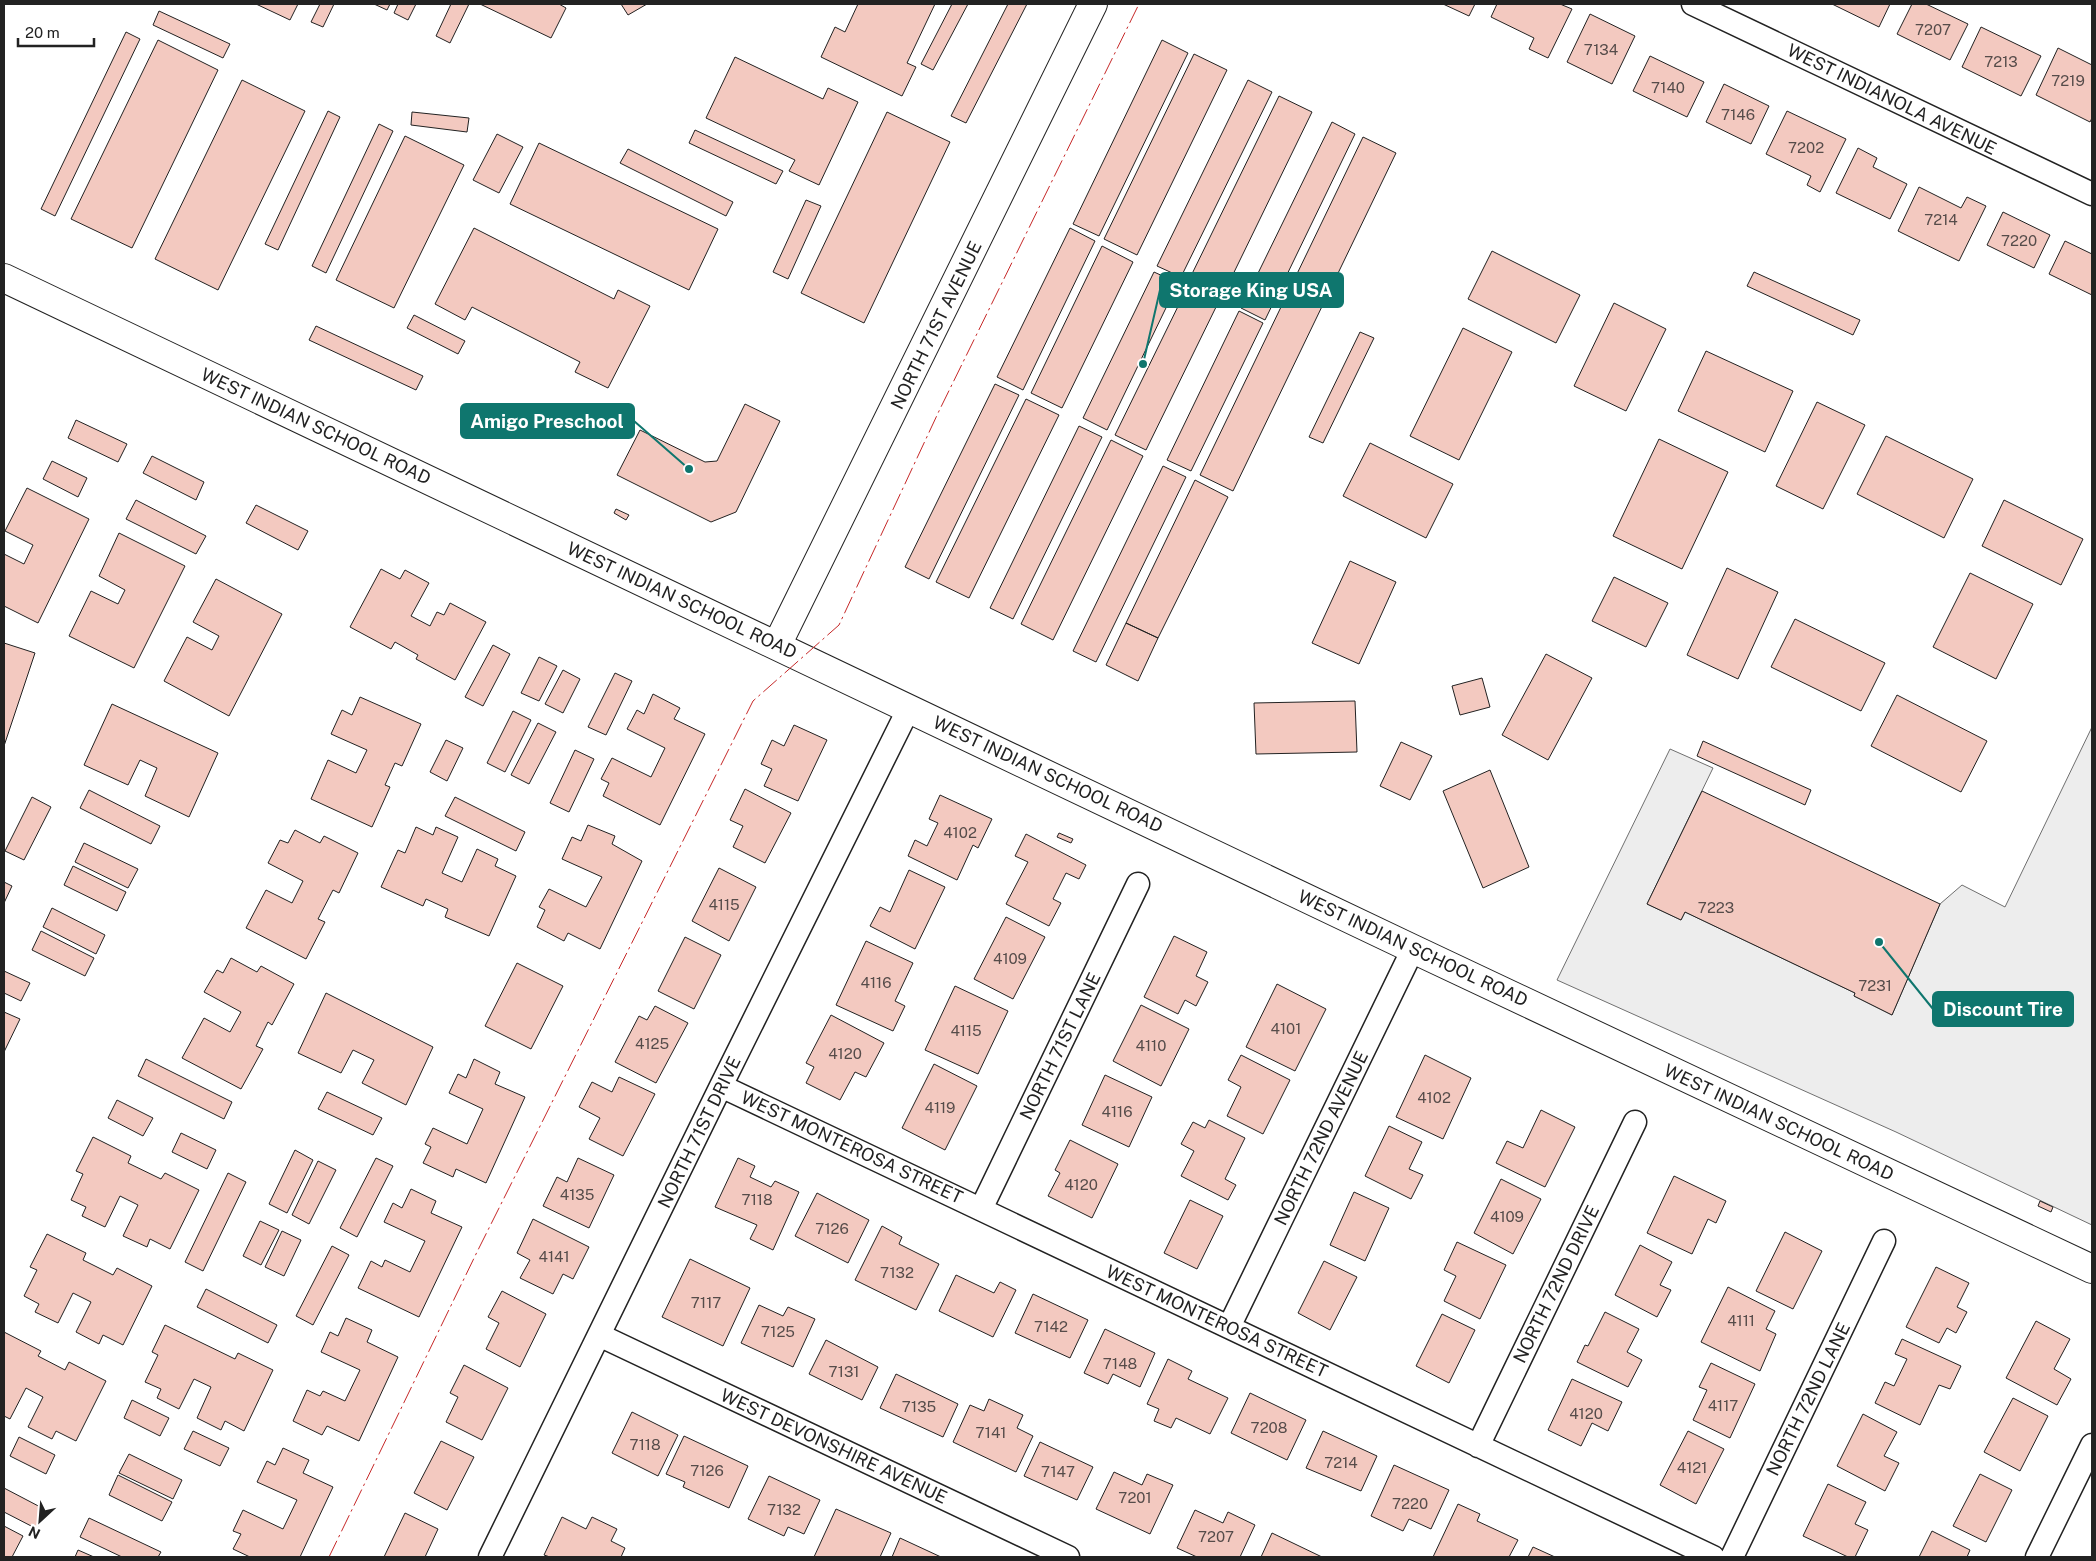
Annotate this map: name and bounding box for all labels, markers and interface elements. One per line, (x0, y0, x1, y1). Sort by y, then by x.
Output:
scale bar (18, 15, 94, 47)
house number: 7207 (1915, 21, 1951, 38)
text: 20 m (25, 24, 60, 41)
street label: WEST INDIANOLA AVENUE (1784, 39, 2000, 159)
house number: 7134 (1584, 41, 1618, 58)
house number: 7213 (1984, 53, 2018, 70)
house number: 7219 (2051, 72, 2085, 89)
house number: 7140 (1651, 79, 1685, 96)
house number: 7146 (1721, 106, 1755, 123)
house number: 7202 (1788, 139, 1824, 156)
house number: 7214 (1924, 211, 1958, 228)
house number: 7220 (2001, 232, 2037, 249)
street label: NORTH 71ST AVENUE (886, 238, 986, 412)
callout: Storage King USA (1160, 273, 1343, 307)
text: Storage King USA (1169, 279, 1333, 301)
street label: WEST INDIAN SCHOOL ROAD (198, 363, 434, 489)
callout: Amigo Preschool (461, 404, 634, 438)
text: Amigo Preschool (470, 410, 624, 432)
street label: WEST INDIAN SCHOOL ROAD (564, 537, 800, 663)
street label: WEST INDIAN SCHOOL ROAD (930, 711, 1166, 837)
house number: 4102 (943, 824, 977, 841)
street label: WEST INDIAN SCHOOL ROAD (1295, 885, 1531, 1011)
house number: 4115 (708, 896, 740, 913)
house number: 7223 (1698, 899, 1734, 916)
house number: 4109 (993, 950, 1027, 967)
street label: NORTH 71ST LANE (1015, 969, 1105, 1123)
house number: 4116 (861, 974, 891, 991)
house number: 7231 (1858, 977, 1892, 994)
callout: Discount Tire (1933, 992, 2073, 1026)
text: Discount Tire (1943, 998, 2063, 1020)
house number: 4101 (1271, 1020, 1301, 1037)
house number: 4115 (950, 1022, 982, 1039)
house number: 4125 (635, 1035, 669, 1052)
house number: 4110 (1136, 1037, 1166, 1054)
house number: 4120 (828, 1045, 862, 1062)
street label: NORTH 72ND AVENUE (1270, 1048, 1372, 1228)
street label: NORTH 71ST DRIVE (653, 1053, 745, 1211)
street label: WEST INDIAN SCHOOL ROAD (1661, 1059, 1897, 1185)
street label: WEST MONTEROSA STREET (738, 1086, 966, 1208)
house number: 4102 (1417, 1089, 1451, 1106)
house number: 4119 (924, 1099, 956, 1116)
house number: 4116 (1102, 1103, 1132, 1120)
house number: 4120 (1064, 1176, 1098, 1193)
house number: 4135 (560, 1186, 594, 1203)
house number: 7118 (741, 1191, 773, 1208)
street label: NORTH 72ND DRIVE (1509, 1202, 1603, 1366)
house number: 4109 (1490, 1208, 1524, 1225)
house number: 7126 (815, 1220, 849, 1237)
house number: 4141 (538, 1248, 570, 1265)
street label: WEST MONTEROSA STREET (1103, 1260, 1331, 1382)
house number: 7132 (880, 1264, 914, 1281)
house number: 7117 (691, 1294, 721, 1311)
house number: 4111 (1727, 1312, 1755, 1329)
house number: 7142 (1034, 1318, 1068, 1335)
street label: NORTH 72ND LANE (1762, 1319, 1854, 1479)
house number: 7125 (761, 1323, 795, 1340)
house number: 7148 (1103, 1355, 1137, 1372)
house number: 7131 (829, 1363, 859, 1380)
street label: WEST DEVONSHIRE AVENUE (717, 1384, 951, 1508)
house number: 4117 (1708, 1397, 1738, 1414)
house number: 7135 (902, 1398, 936, 1415)
house number: 4120 (1569, 1405, 1603, 1422)
house number: 7208 (1251, 1419, 1287, 1436)
house number: 7141 (976, 1424, 1006, 1441)
house number: 7118 (629, 1436, 661, 1453)
house number: 7214 (1324, 1454, 1358, 1471)
house number: 4121 (1677, 1459, 1707, 1476)
house number: 7126 (690, 1462, 724, 1479)
house number: 7147 (1041, 1463, 1075, 1480)
house number: 7201 (1118, 1489, 1152, 1506)
house number: 7220 (1392, 1495, 1428, 1512)
north arrow (15, 1496, 65, 1546)
house number: 7132 (767, 1501, 801, 1518)
text: N (26, 1523, 43, 1542)
house number: 7207 (1198, 1528, 1234, 1545)

